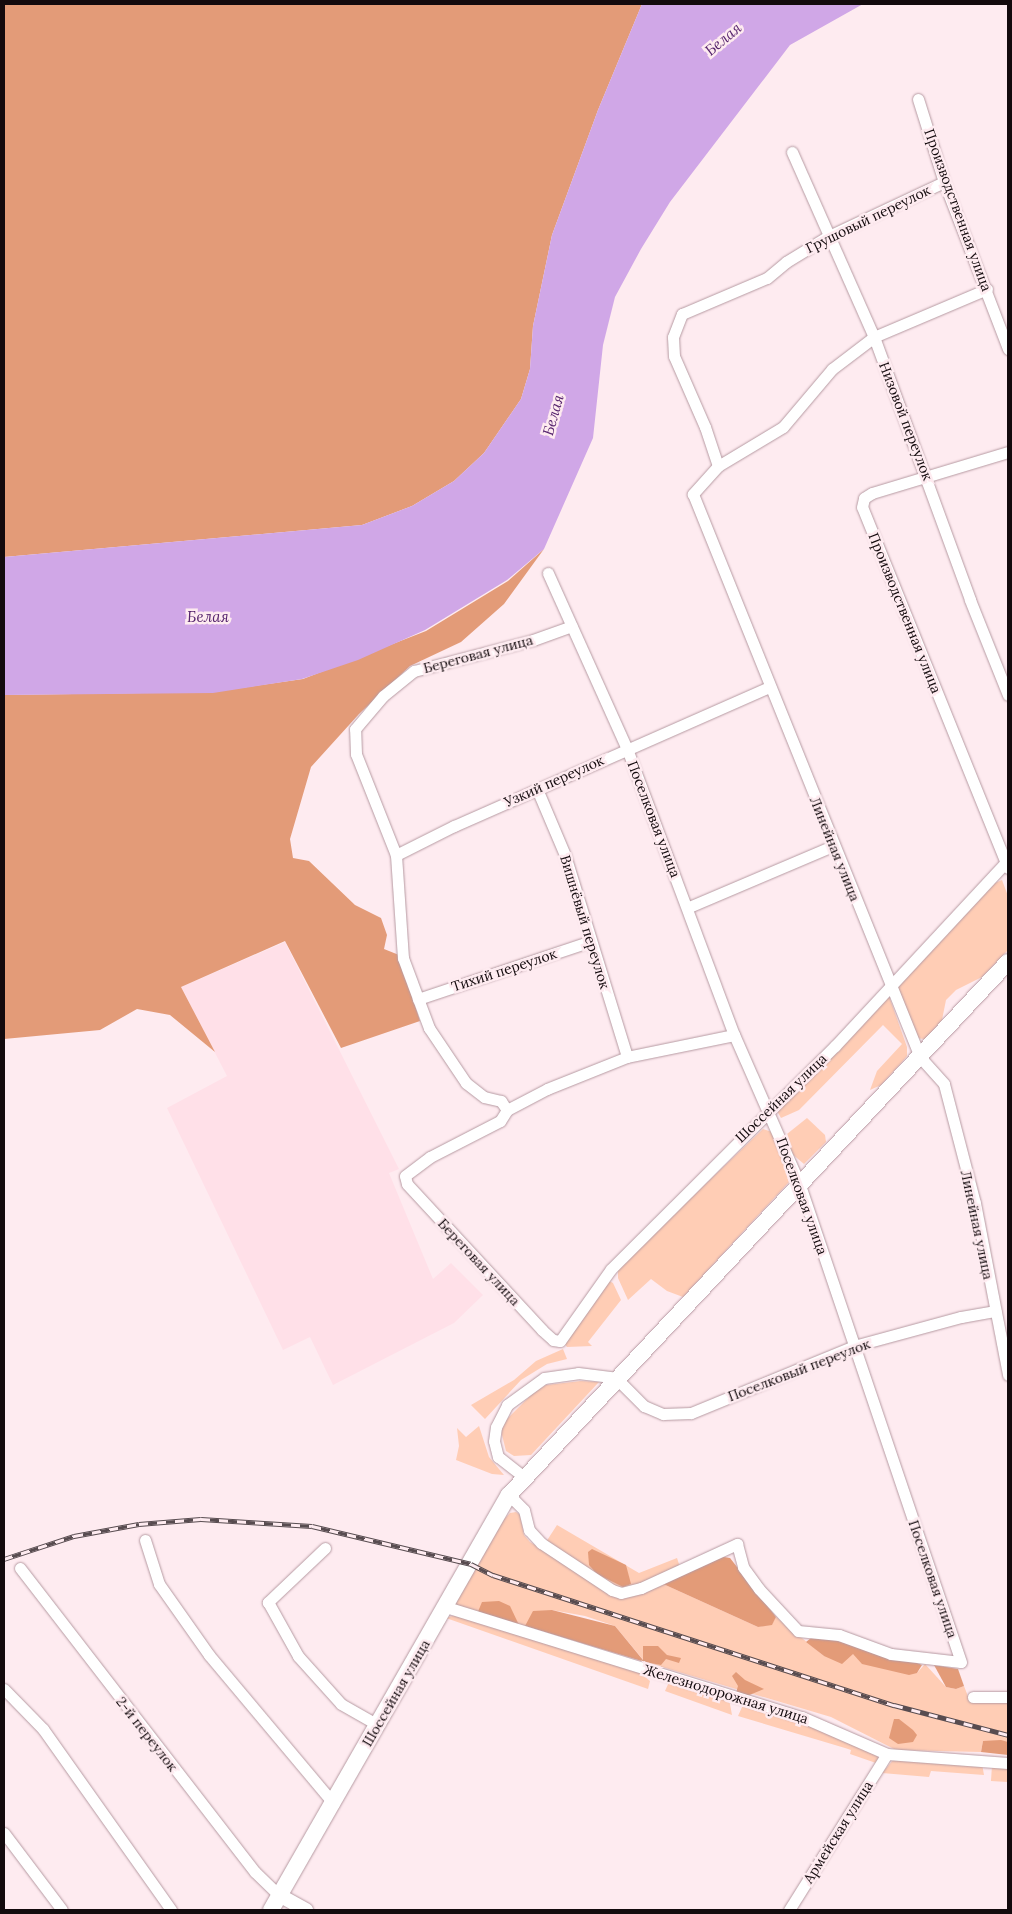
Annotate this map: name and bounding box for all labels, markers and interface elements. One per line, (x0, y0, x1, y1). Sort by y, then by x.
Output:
water label: Белая (701, 19, 745, 59)
street label: Производственная улица (921, 126, 995, 294)
street label: Грушовый переулок (803, 181, 933, 257)
street label: Низовой переулок (876, 359, 936, 483)
water label: Белая (539, 392, 567, 438)
street label: Производственная улица (865, 530, 945, 696)
water label: Белая (187, 608, 229, 626)
street label: Береговая улица (421, 631, 535, 677)
street label: Узкий переулок (502, 752, 606, 810)
street label: Поселковая улица (624, 758, 684, 880)
street label: Линейная улица (806, 794, 864, 904)
street label: Вишнёвый переулок (557, 853, 613, 991)
street label: Тихий переулок (449, 945, 559, 995)
street label: Шоссейная улица (732, 1050, 830, 1146)
street label: Поселковая улица (773, 1135, 831, 1257)
street label: Линейная улица (957, 1169, 997, 1281)
street label: Береговая улица (434, 1215, 524, 1309)
street label: Поселковый переулок (726, 1335, 872, 1405)
street label: Поселковая улица (905, 1518, 961, 1640)
street label: Шоссейная улица (359, 1637, 433, 1749)
street label: Железнодорожная улица (642, 1661, 810, 1727)
street label: 2-й переулок (113, 1693, 181, 1775)
street label: Армейская улица (800, 1778, 876, 1886)

